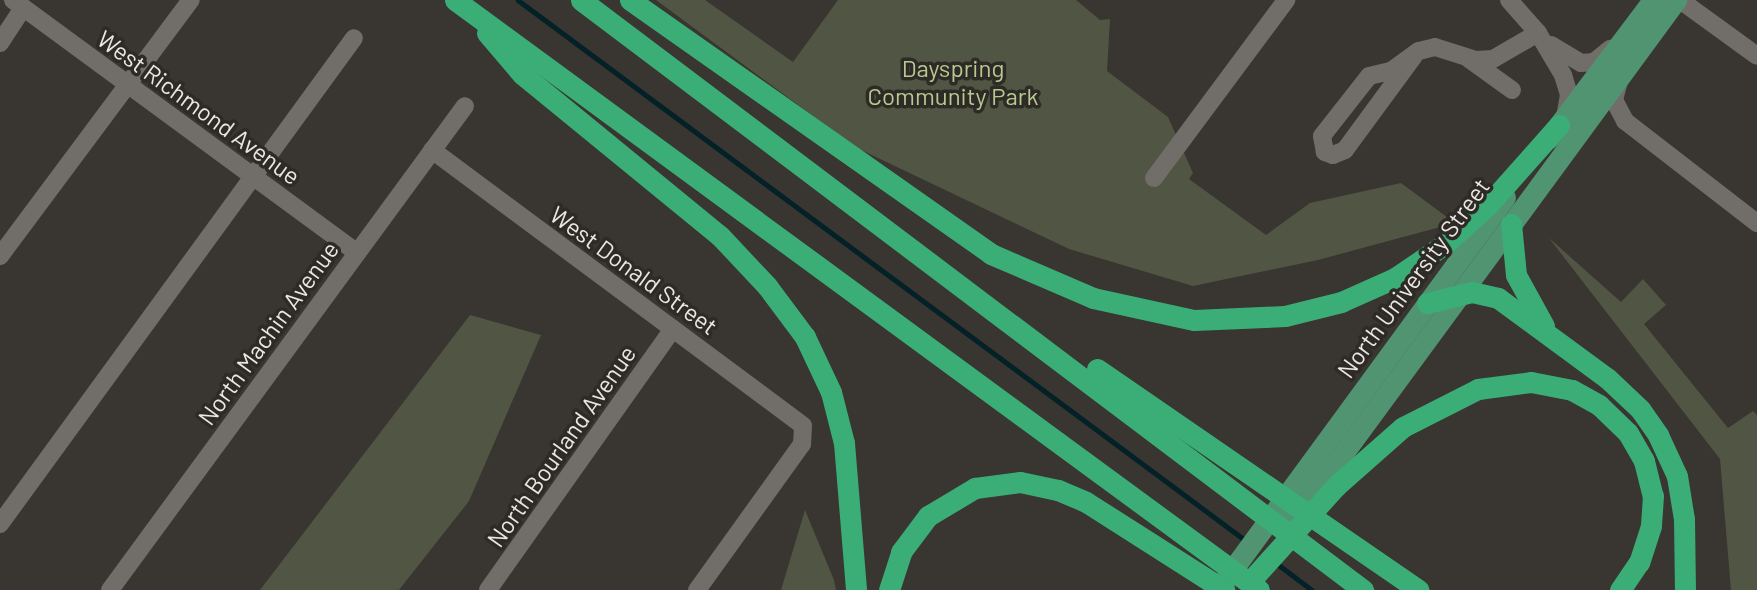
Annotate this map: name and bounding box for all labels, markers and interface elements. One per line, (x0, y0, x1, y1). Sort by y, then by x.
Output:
street label: West Richmond Avenue (92, 24, 306, 190)
park label: Dayspring Community Park (868, 54, 1038, 110)
street label: North University Street (1331, 173, 1495, 383)
street label: West Donald Street (545, 200, 723, 340)
street label: North Machin Avenue (192, 236, 344, 430)
street label: North Bourland Avenue (481, 340, 641, 552)

